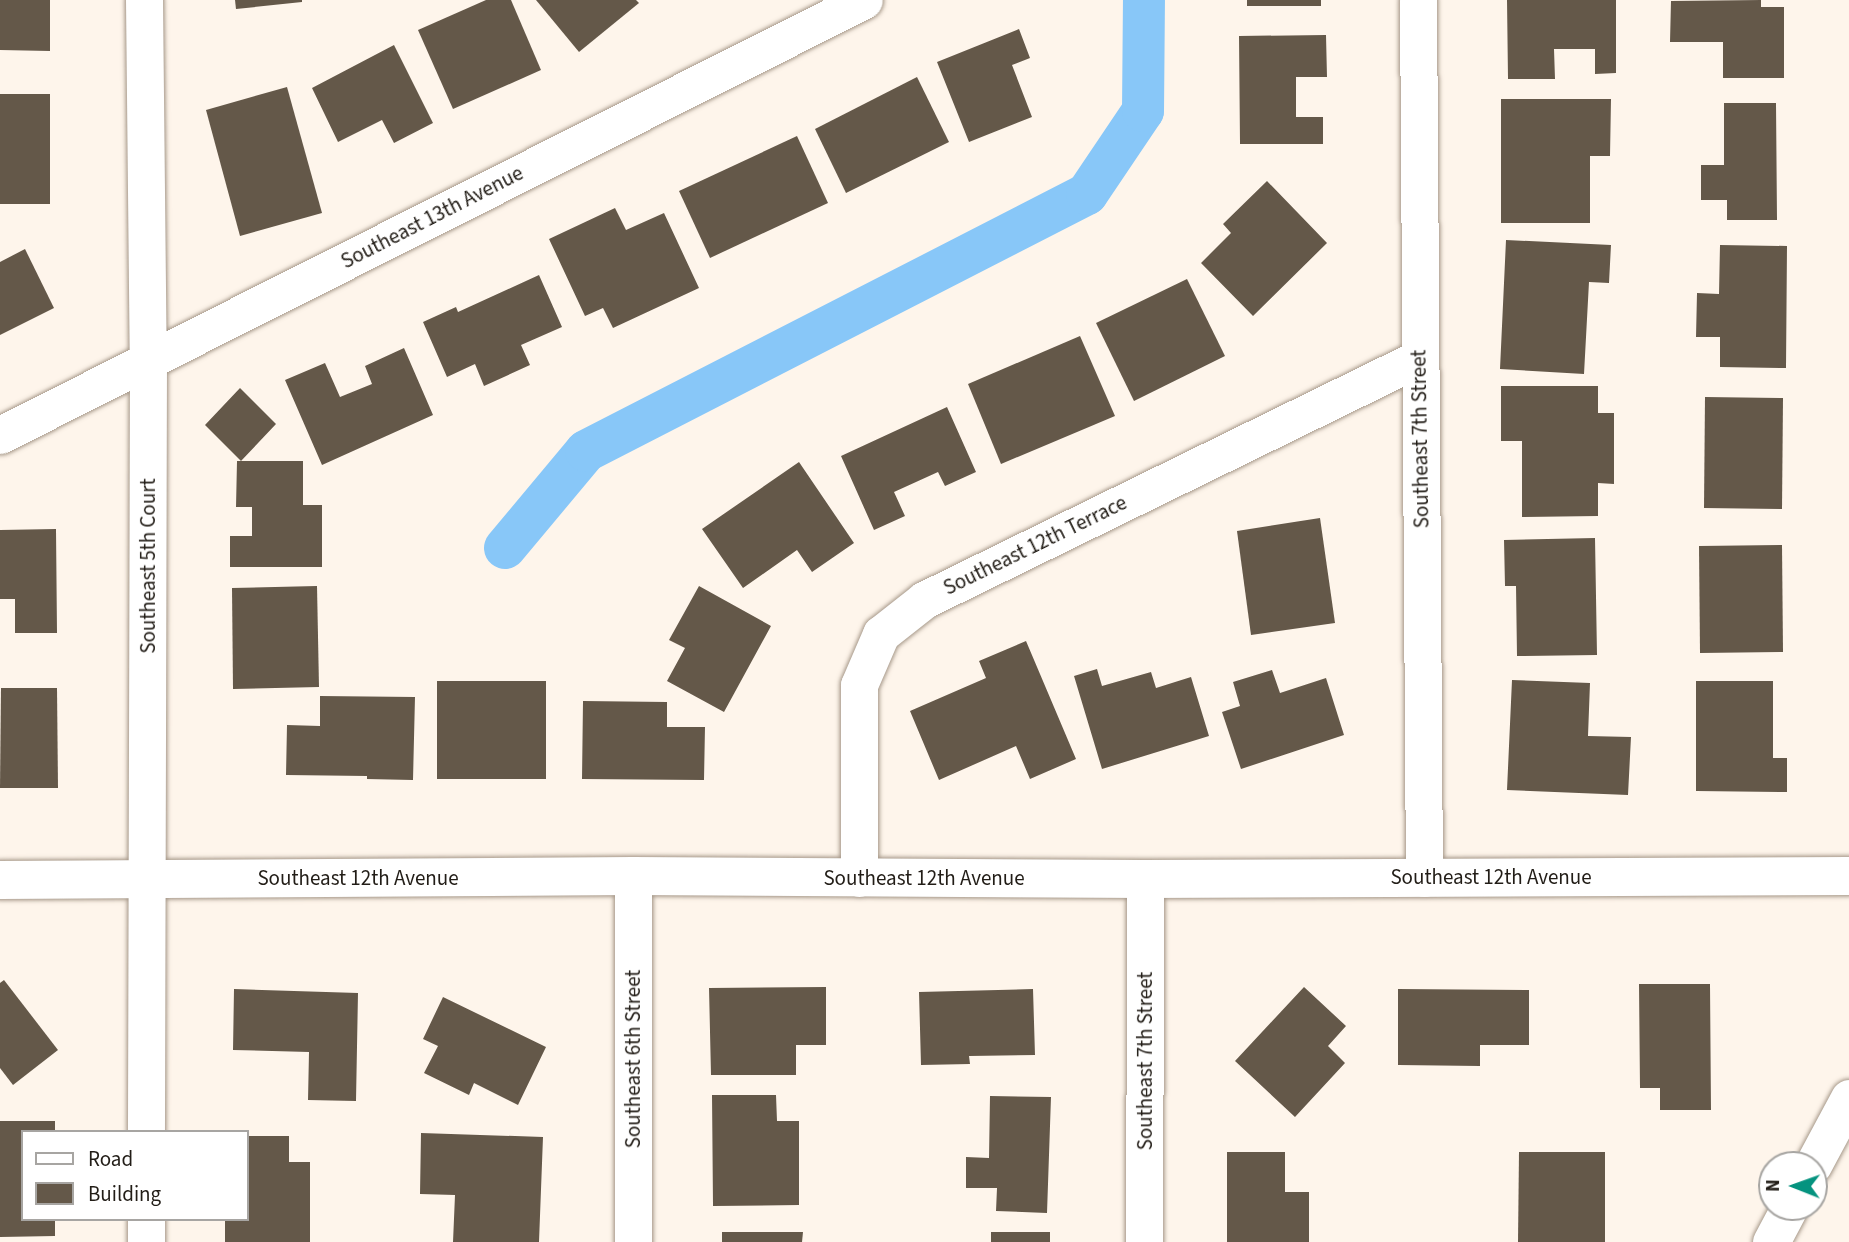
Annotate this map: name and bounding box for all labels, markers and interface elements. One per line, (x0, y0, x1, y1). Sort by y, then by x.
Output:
street label: Southeast 13th Avenue (337, 160, 527, 274)
street label: Southeast 7th Street (1406, 349, 1434, 529)
street label: Southeast 5th Court (135, 478, 161, 654)
street label: Southeast 12th Terrace (939, 490, 1131, 600)
street label: Southeast 12th Avenue (1390, 864, 1592, 890)
street label: Southeast 12th Avenue (257, 865, 459, 891)
street label: Southeast 12th Avenue (823, 865, 1025, 891)
street label: Southeast 6th Street (620, 970, 646, 1148)
street label: Southeast 7th Street (1132, 972, 1158, 1150)
legend (21, 1130, 248, 1221)
text: Road (88, 1144, 133, 1174)
north arrow (1758, 1151, 1828, 1221)
text: Building (88, 1179, 161, 1209)
text: N (1760, 1179, 1787, 1192)

